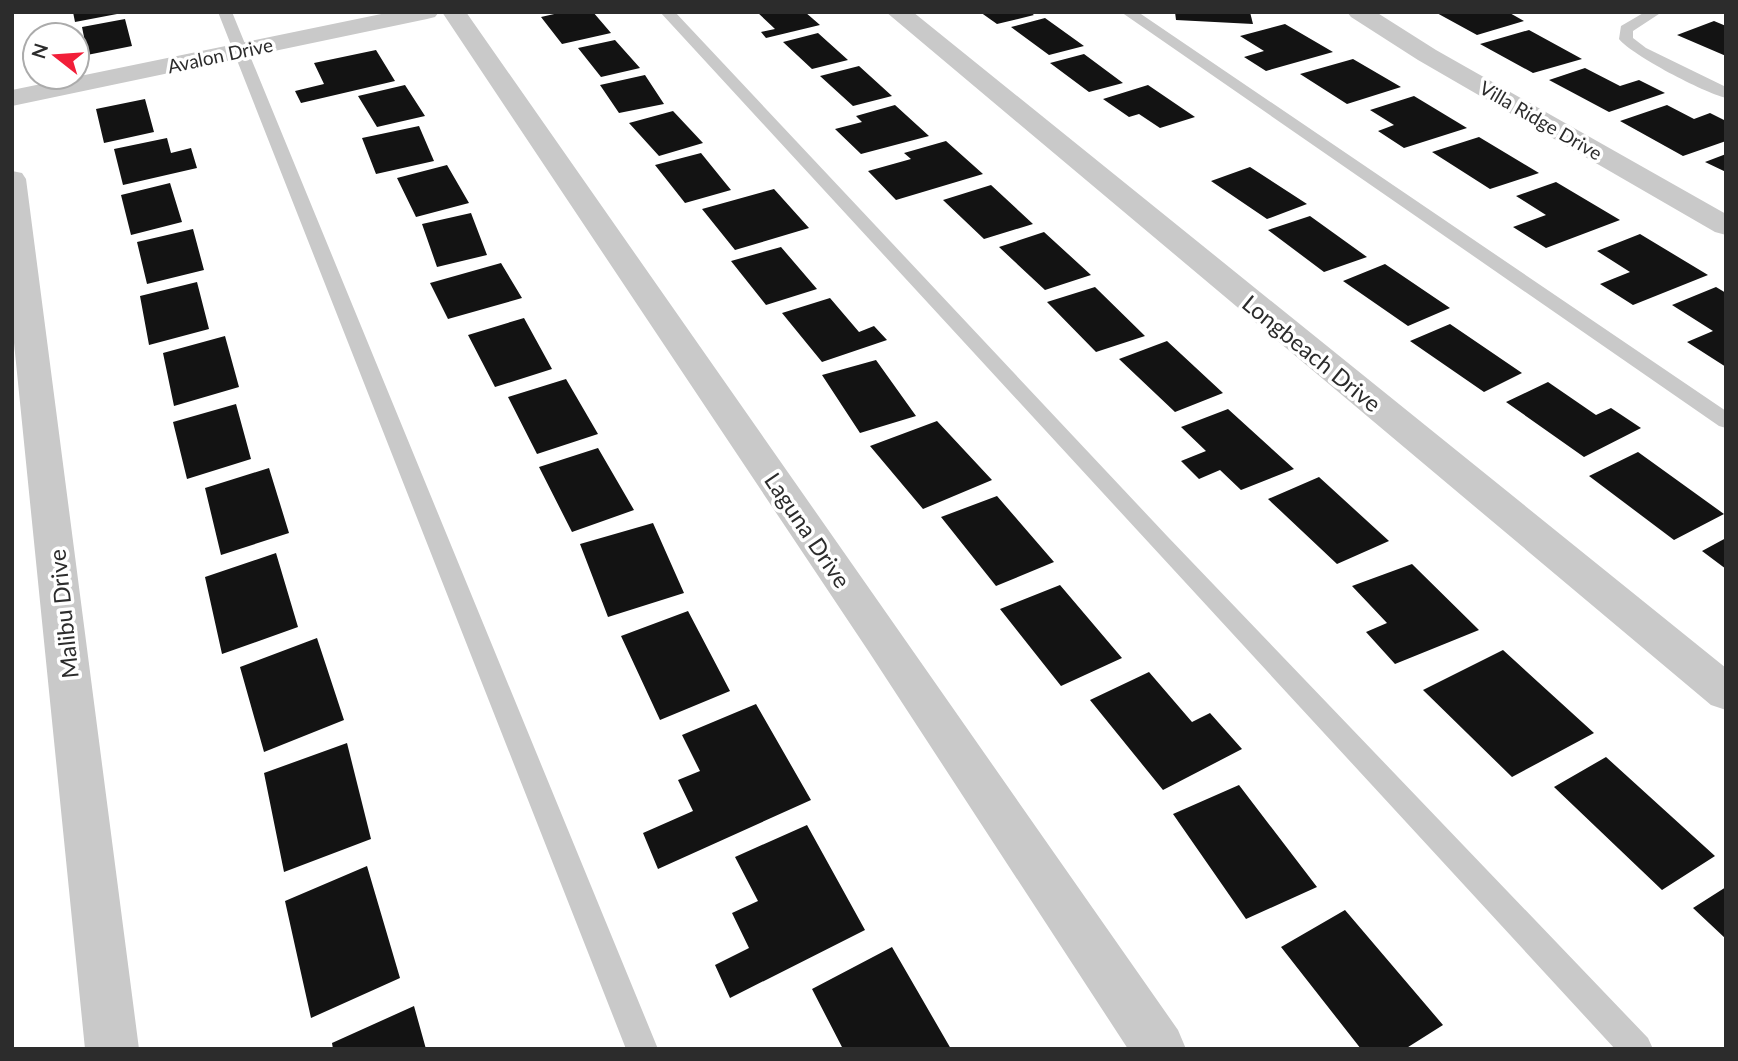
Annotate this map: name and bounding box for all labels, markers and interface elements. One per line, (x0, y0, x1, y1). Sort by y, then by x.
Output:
north arrow (21, 21, 91, 91)
street label: Avalon Drive (165, 33, 275, 77)
text: N (26, 41, 52, 61)
street label: Villa Ridge Drive (1476, 76, 1606, 164)
street label: Longbeach Drive (1237, 289, 1387, 417)
street label: Laguna Drive (759, 467, 857, 593)
street label: Malibu Drive (42, 548, 84, 680)

